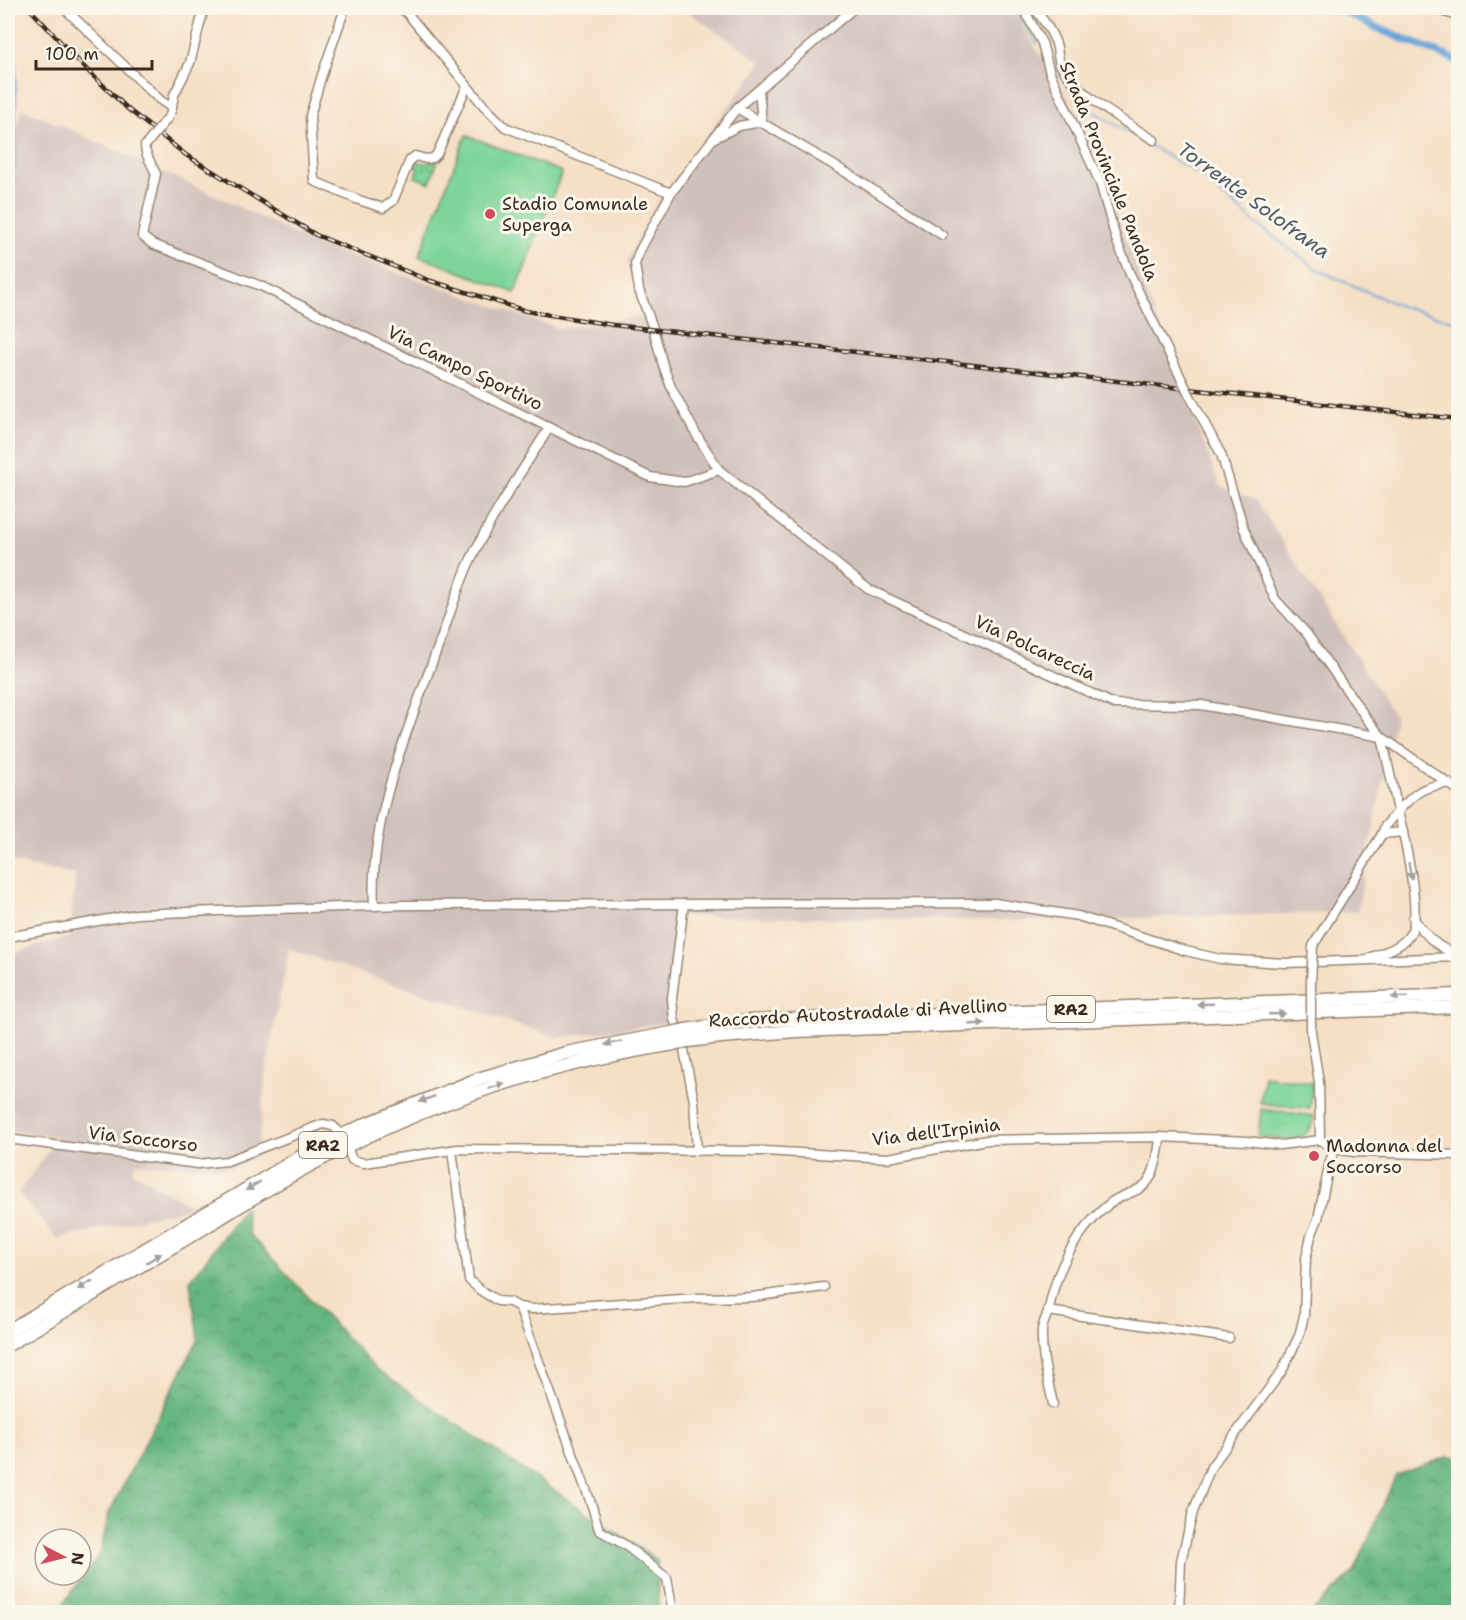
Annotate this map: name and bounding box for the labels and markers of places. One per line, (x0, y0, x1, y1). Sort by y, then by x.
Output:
place label: Stadio Comunale Superga (502, 192, 648, 237)
marker: Stadio Comunale Superga (483, 207, 497, 221)
place label: Madonna del Soccorso (1326, 1134, 1443, 1179)
marker: Madonna del Soccorso (1307, 1149, 1321, 1163)

